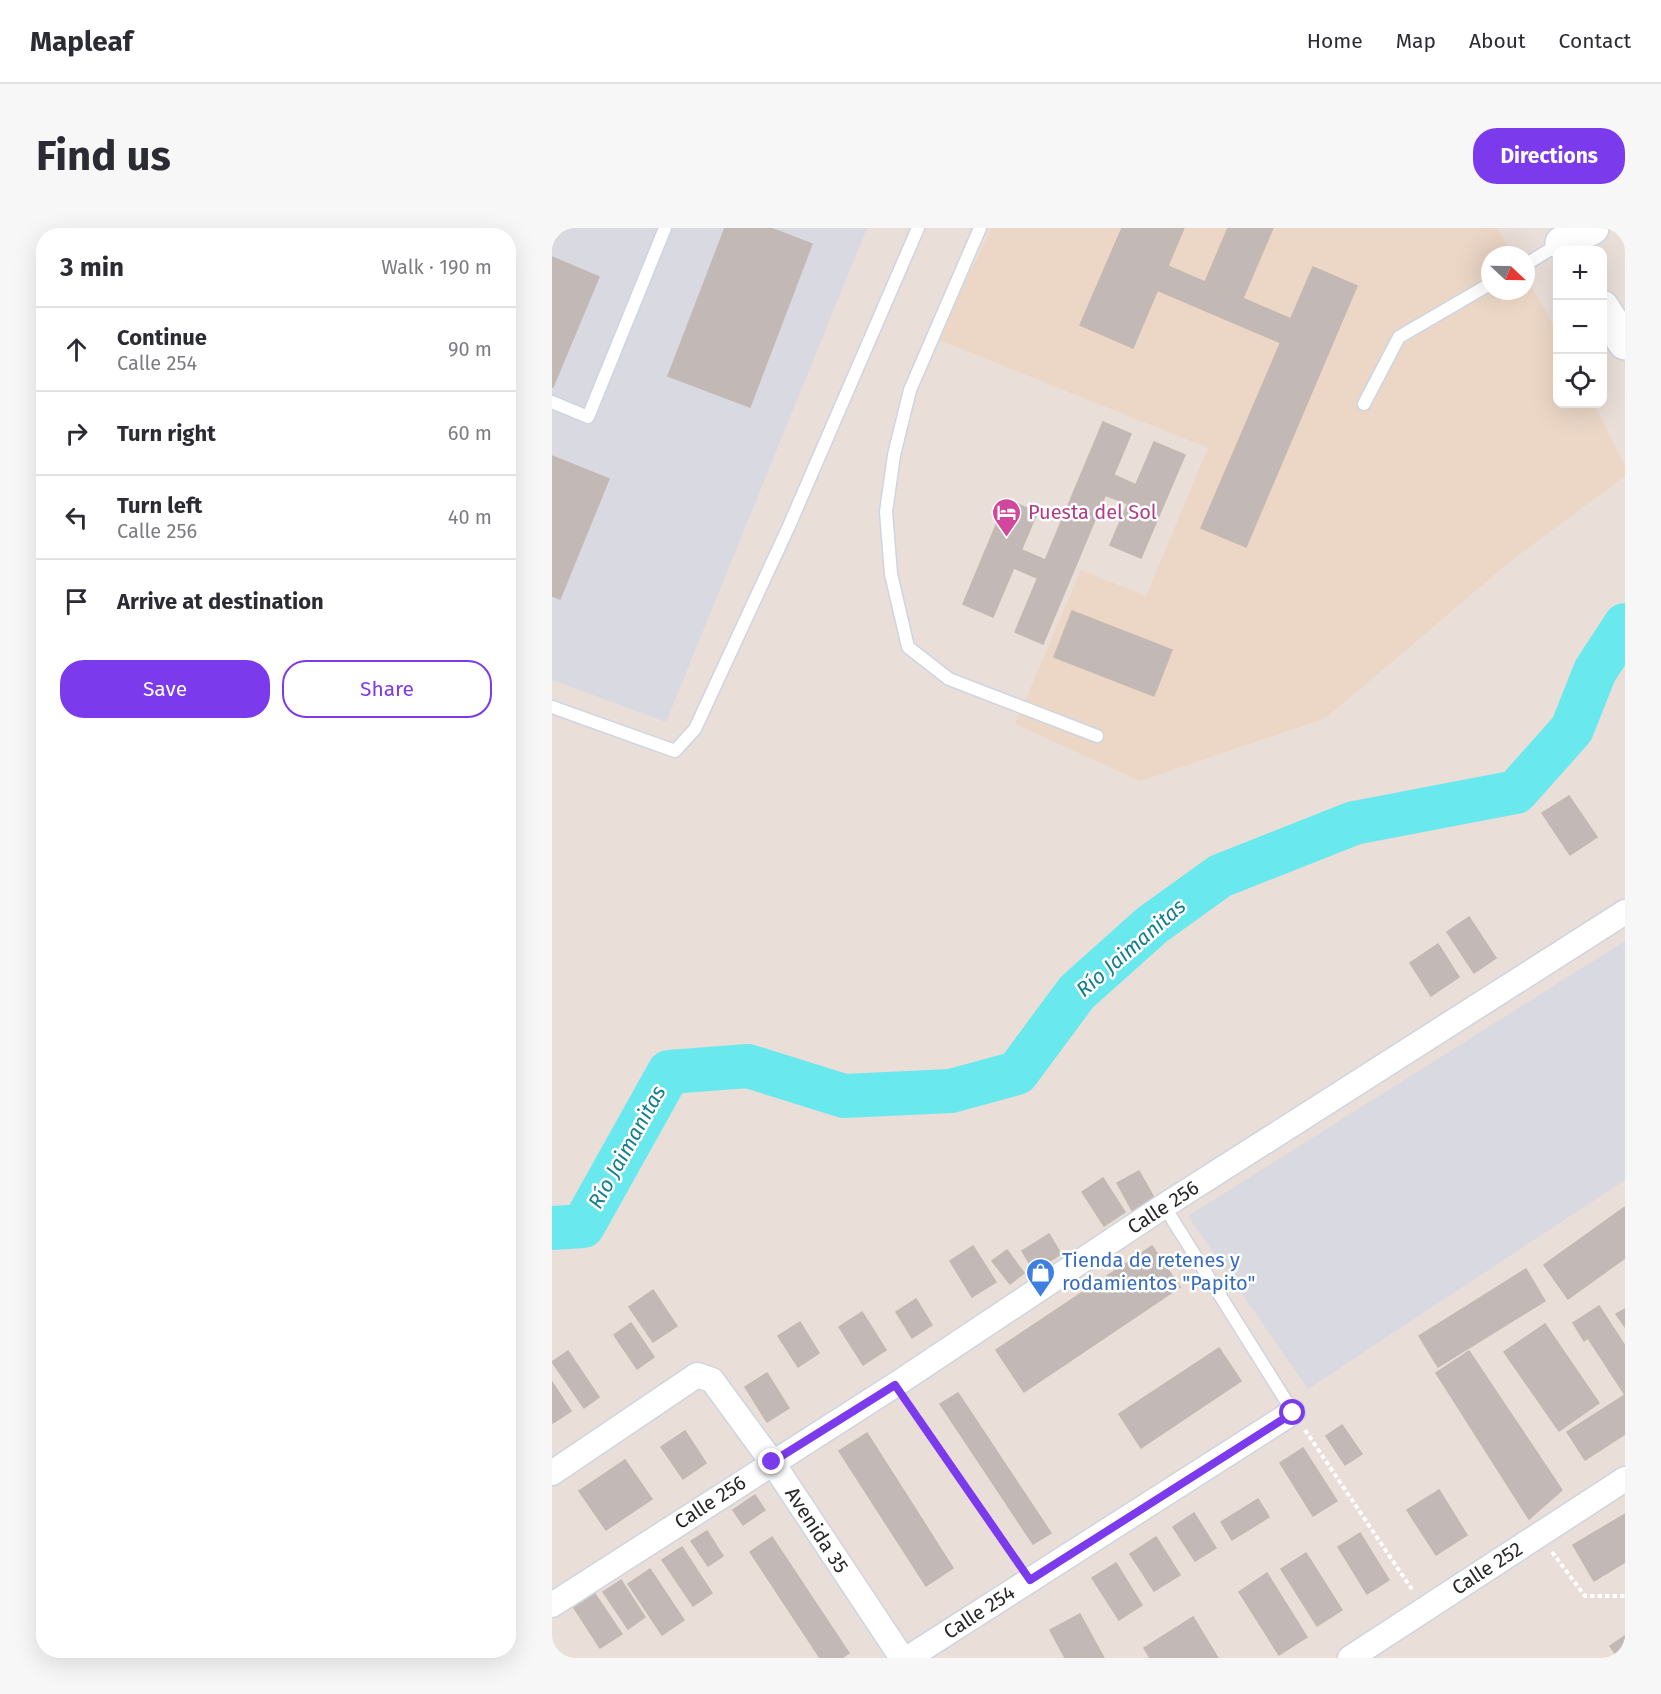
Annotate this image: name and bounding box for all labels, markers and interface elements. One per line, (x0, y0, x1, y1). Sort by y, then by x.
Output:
text: Mapleaf (30, 25, 133, 58)
text: Home (1307, 28, 1363, 54)
text: Map (1396, 28, 1436, 54)
text: About (1469, 28, 1526, 54)
text: Contact (1559, 28, 1631, 54)
button: Directions (1473, 128, 1625, 184)
text: Find us (36, 131, 171, 181)
north arrow (1481, 246, 1535, 300)
map controls (1553, 246, 1607, 408)
button: + (1553, 246, 1607, 300)
text: 3 min (60, 252, 124, 283)
text: Walk · 190 m (381, 255, 492, 279)
button: − (1553, 300, 1607, 354)
text: Continue (117, 324, 207, 351)
icon: ahead (60, 333, 93, 366)
text: 90 m (448, 337, 492, 361)
text: Calle 254 (117, 351, 197, 375)
button: locate (1553, 354, 1607, 408)
icon: right (60, 417, 93, 450)
text: Turn right (117, 420, 216, 447)
text: 60 m (448, 421, 492, 445)
text: Turn left (117, 492, 202, 519)
hotel icon: Puesta del Sol (991, 496, 1023, 538)
place label: Puesta del Sol (1028, 500, 1157, 524)
icon: left (60, 501, 93, 534)
text: 40 m (448, 505, 492, 529)
text: Calle 256 (117, 519, 197, 543)
icon: arrive (60, 585, 93, 618)
text: Arrive at destination (117, 588, 324, 615)
button: Save (60, 660, 270, 718)
button: Share (282, 660, 492, 718)
water label: Río Jaimanitas (1071, 893, 1191, 1003)
water label: Río Jaimanitas (583, 1081, 672, 1213)
street label: Calle 256 (1123, 1175, 1203, 1239)
place label: Tienda de retenes y rodamientos "Papito" (1062, 1248, 1256, 1295)
shop icon: Tienda de retenes y rodamientos "Papito" (1025, 1256, 1057, 1298)
route start (1279, 1399, 1305, 1425)
route end (758, 1448, 784, 1474)
street label: Calle 256 (670, 1470, 750, 1534)
street label: Avenida 35 (780, 1483, 854, 1577)
street label: Calle 252 (1447, 1536, 1527, 1600)
street label: Calle 254 (939, 1580, 1019, 1644)

